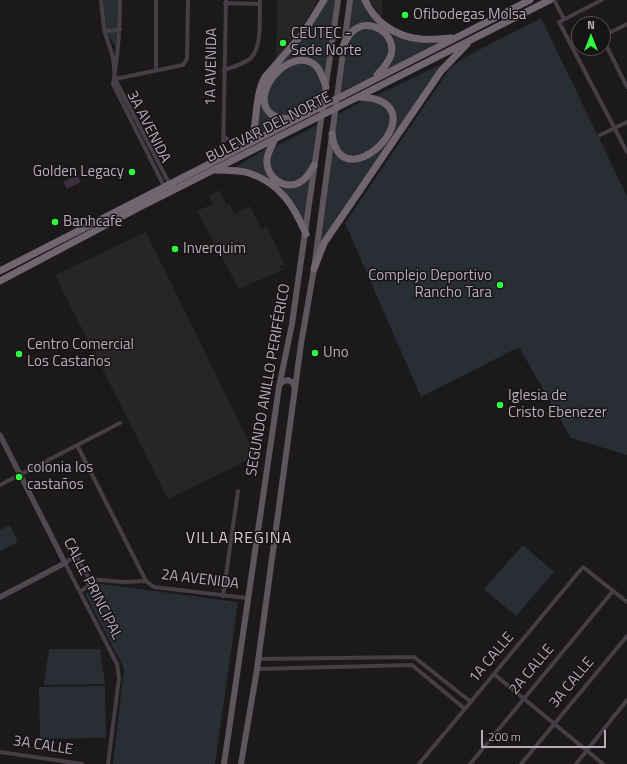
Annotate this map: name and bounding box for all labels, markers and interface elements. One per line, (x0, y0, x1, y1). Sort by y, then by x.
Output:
place label: Ofibodegas Molsa (413, 6, 526, 24)
marker: Ofibodegas Molsa (400, 10, 410, 20)
north arrow (571, 16, 611, 56)
text: N (587, 17, 595, 33)
place label: CEUTEC - Sede Norte (291, 25, 362, 60)
street label: 1A AVENIDA (202, 28, 222, 106)
marker: CEUTEC - Sede Norte (278, 38, 288, 48)
street label: 3A AVENIDA (122, 88, 174, 166)
street label: BULEVAR DEL NORTE (203, 89, 335, 167)
place label: Golden Legacy (33, 163, 124, 181)
marker: Golden Legacy (127, 167, 137, 177)
place label: Banhcafe (63, 213, 122, 231)
marker: Banhcafe (50, 217, 60, 227)
place label: Inverquim (183, 240, 246, 258)
marker: Inverquim (170, 244, 180, 254)
place label: Complejo Deportivo Rancho Tara (368, 267, 492, 302)
marker: Complejo Deportivo Rancho Tara (495, 280, 505, 290)
street label: SEGUNDO ANILLO PERIFÉRICO (243, 282, 295, 478)
place label: Centro Comercial Los Castaños (27, 336, 134, 371)
place label: Uno (323, 344, 349, 362)
marker: Uno (310, 348, 320, 358)
marker: Centro Comercial Los Castaños (14, 349, 24, 359)
place label: Iglesia de Cristo Ebenezer (508, 387, 607, 422)
marker: Iglesia de Cristo Ebenezer (495, 400, 505, 410)
place label: colonia los castaños (27, 459, 93, 494)
marker: colonia los castaños (14, 472, 24, 482)
district label: VILLA REGINA (186, 529, 292, 549)
street label: CALLE PRINCIPAL (59, 535, 125, 643)
street label: 2A AVENIDA (160, 566, 240, 594)
street label: 1A CALLE (466, 629, 518, 687)
street label: 2A CALLE (506, 641, 558, 699)
street label: 3A CALLE (546, 654, 598, 712)
scale bar (483, 722, 608, 748)
text: 200 m (488, 727, 521, 746)
street label: 3A CALLE (12, 732, 74, 760)

